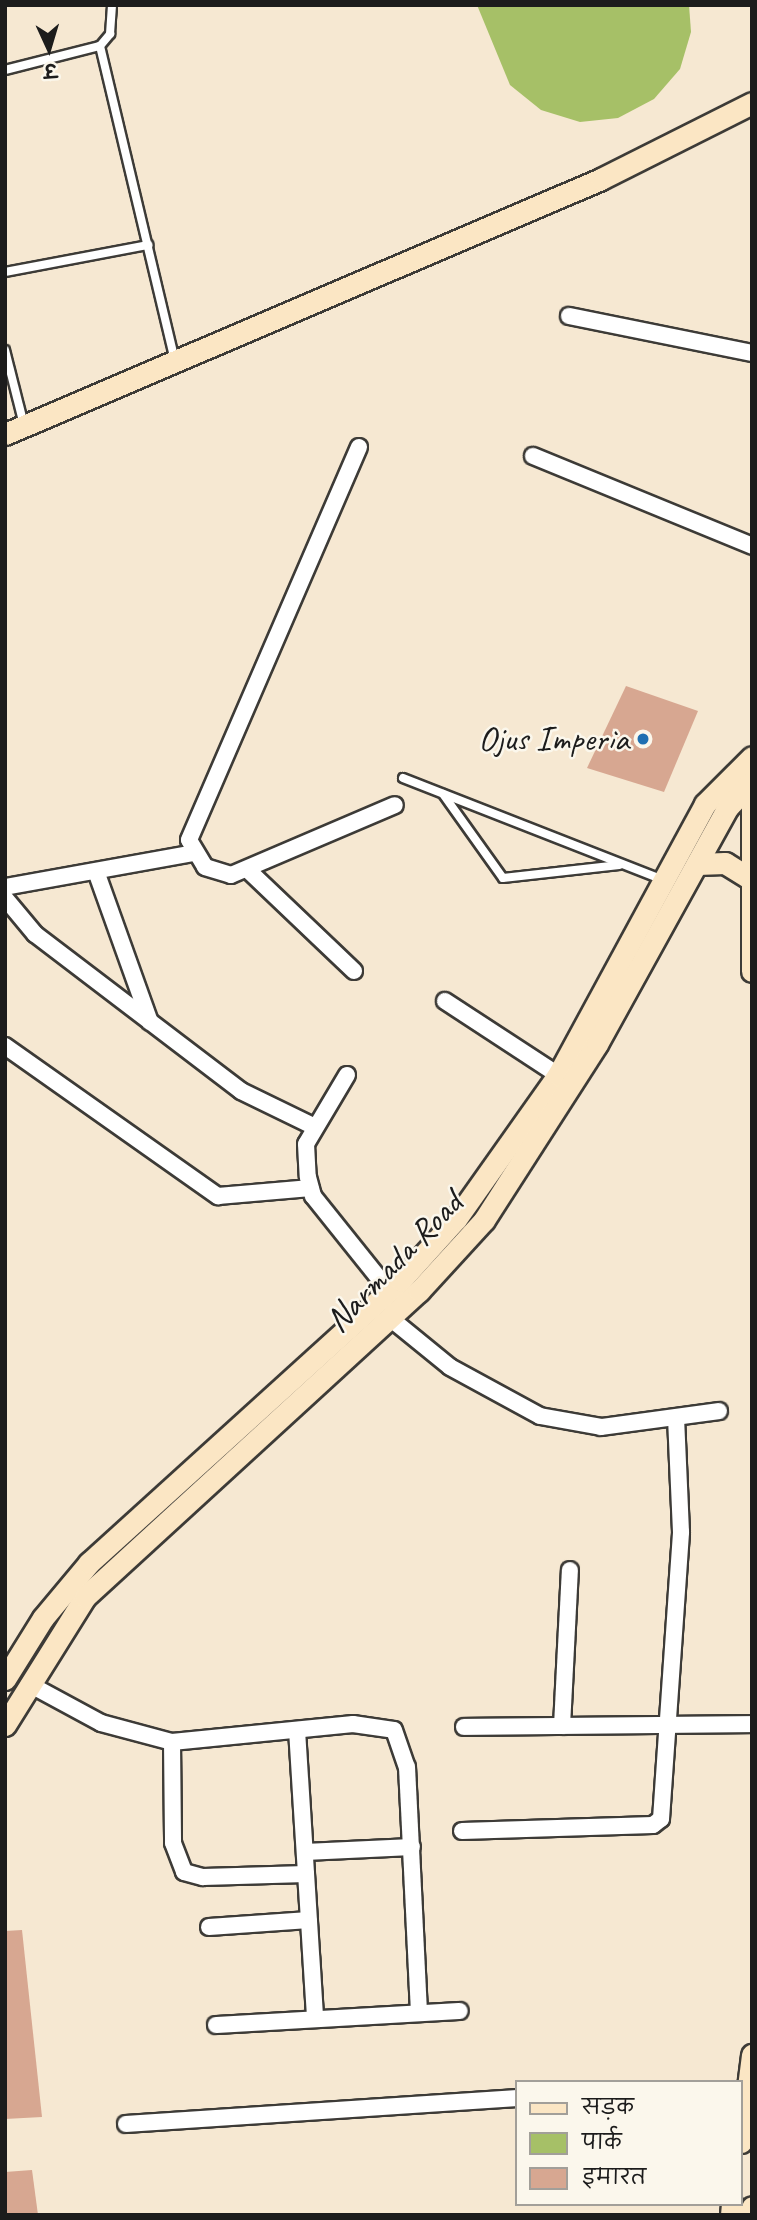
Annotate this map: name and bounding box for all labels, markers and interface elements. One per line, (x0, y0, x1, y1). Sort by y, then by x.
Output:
north arrow (14, 14, 84, 84)
text: उ (43, 58, 58, 82)
place label: Ojus Imperia (479, 718, 629, 760)
marker: Ojus Imperia (635, 731, 651, 747)
street label: Narmada Road (317, 1183, 471, 1341)
legend (516, 2080, 743, 2206)
text: सड़क (582, 2094, 634, 2120)
text: पार्क (582, 2129, 622, 2155)
text: इमारत (582, 2164, 646, 2190)

